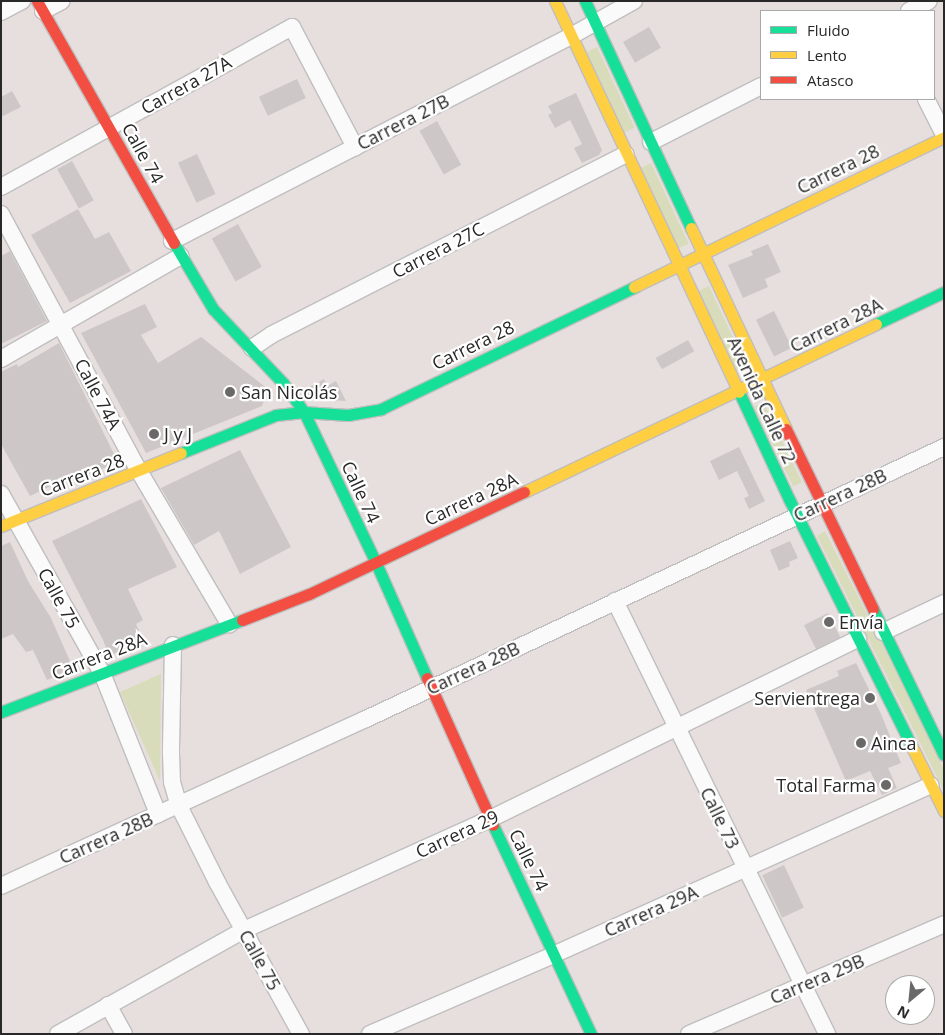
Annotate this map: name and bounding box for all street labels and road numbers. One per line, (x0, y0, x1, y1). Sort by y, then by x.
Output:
street label: Carrera 27A (137, 51, 235, 119)
street label: Carrera 27B (353, 90, 453, 154)
street label: Calle 74 (118, 119, 168, 187)
street label: Carrera 28 (793, 140, 883, 198)
street label: Carrera 27C (388, 218, 488, 282)
street label: Carrera 28A (786, 293, 886, 357)
street label: Carrera 28 (428, 316, 518, 374)
street label: Avenida Calle 72 (723, 333, 801, 467)
street label: Calle 74A (70, 355, 126, 433)
street label: Carrera 28 (37, 449, 127, 501)
street label: Calle 74 (337, 458, 385, 526)
street label: Carrera 28B (790, 464, 890, 526)
street label: Carrera 28A (421, 468, 521, 530)
street label: Calle 75 (34, 564, 84, 632)
street label: Carrera 28A (48, 628, 150, 684)
street label: Carrera 28B (423, 637, 523, 699)
street label: Calle 73 (696, 784, 744, 852)
street label: Carrera 29 (412, 805, 502, 863)
street label: Carrera 28B (56, 808, 156, 868)
street label: Calle 74 (505, 826, 553, 894)
street label: Carrera 29A (601, 881, 701, 941)
street label: Calle 75 (235, 926, 285, 994)
street label: Carrera 29B (767, 949, 867, 1009)

